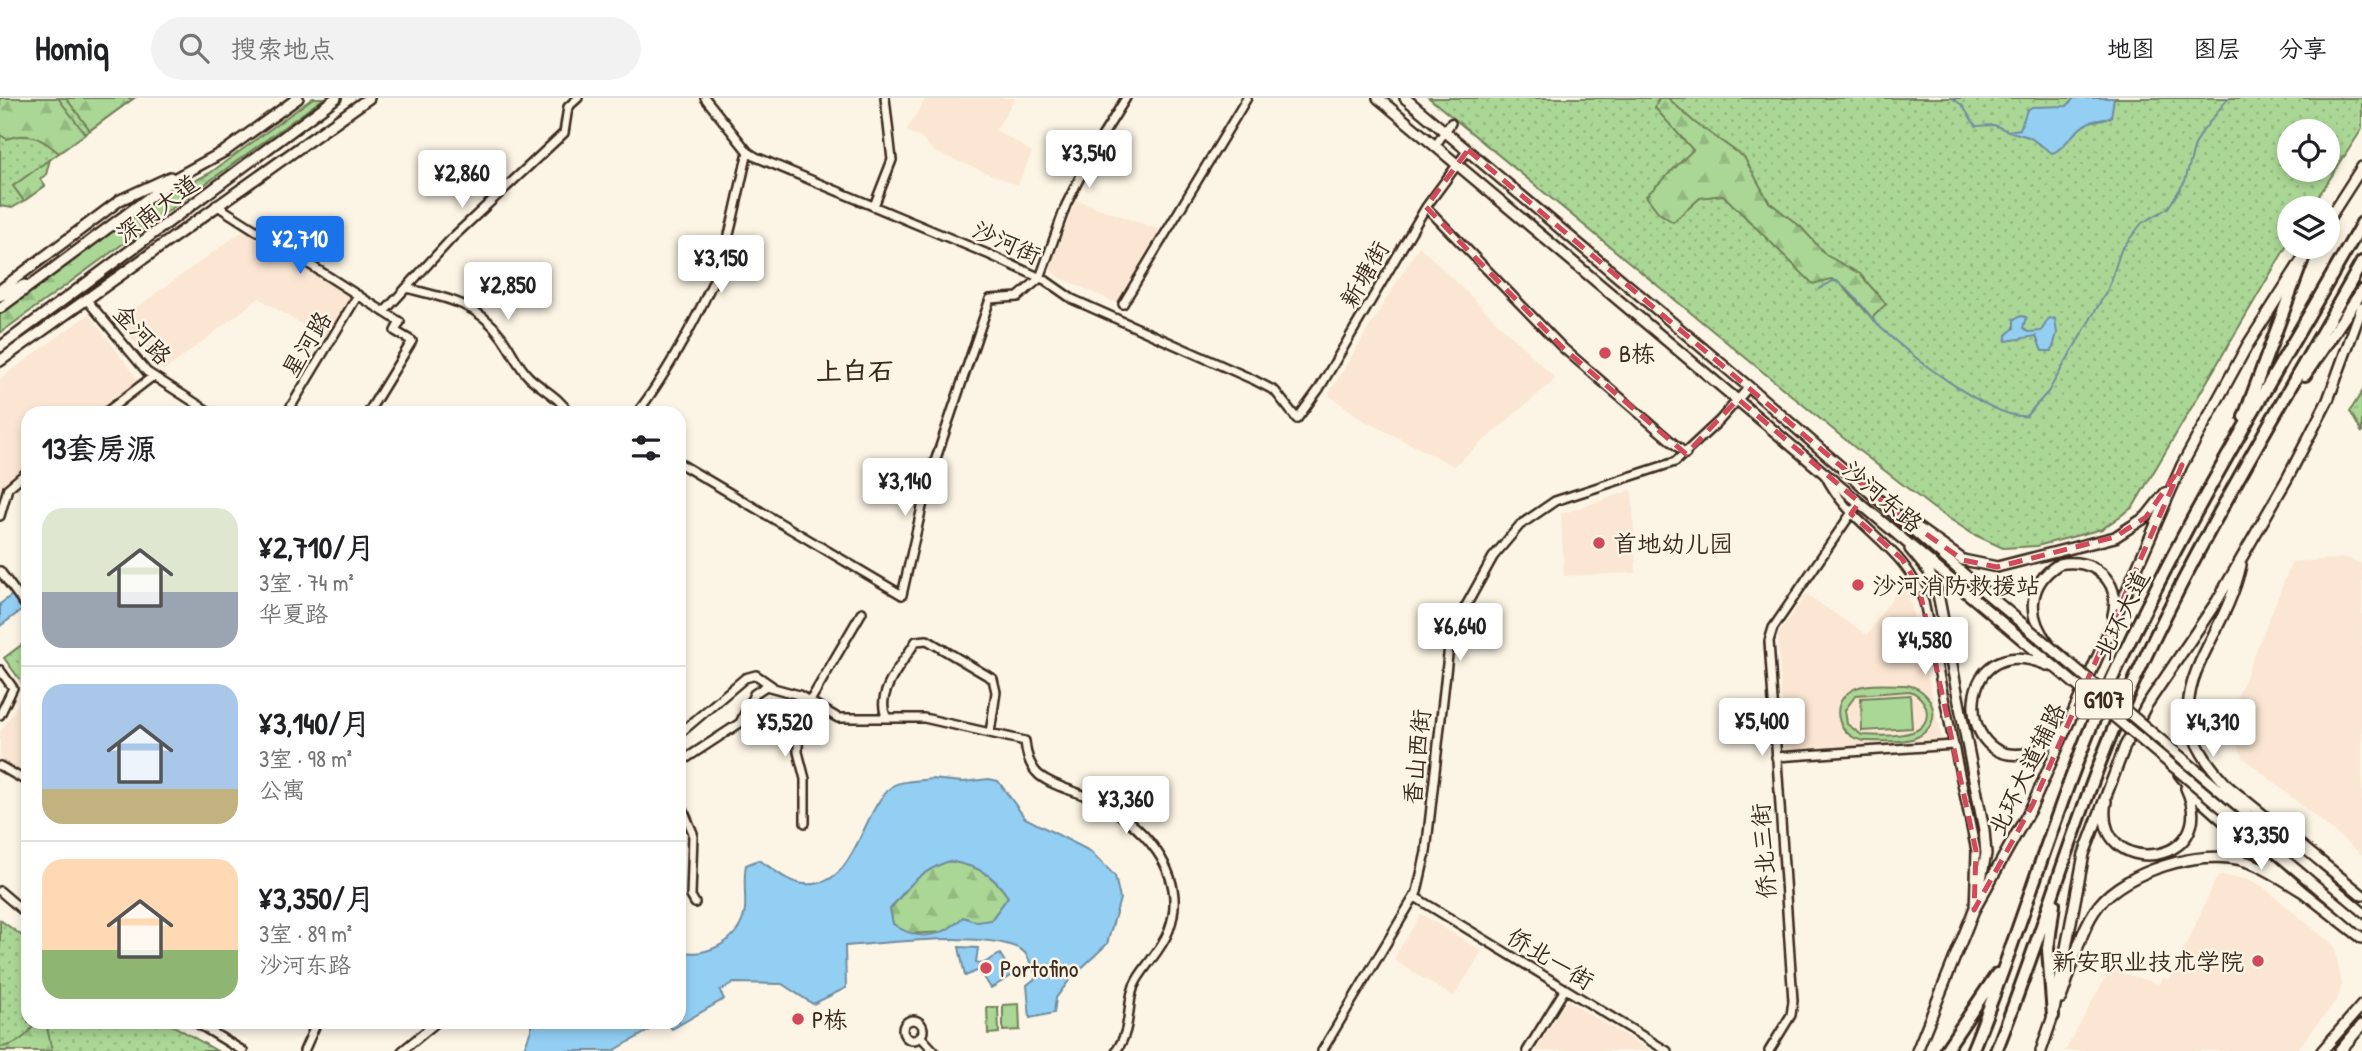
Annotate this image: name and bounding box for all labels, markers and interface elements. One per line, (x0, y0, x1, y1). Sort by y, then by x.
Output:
search box (151, 17, 641, 80)
text: Homiq (35, 26, 109, 70)
icon: search (175, 29, 213, 67)
text: 搜索地点 (231, 31, 335, 66)
text: 地图 (2107, 32, 2155, 64)
text: 图层 (2193, 32, 2241, 64)
text: 分享 (2279, 32, 2327, 64)
map controls (2277, 119, 2340, 259)
button: locate (2277, 119, 2340, 182)
pin: ¥3,540 (1032, 130, 1146, 190)
text: ¥3,540 (1062, 137, 1116, 168)
pin: ¥2,860 (405, 150, 519, 210)
text: ¥2,860 (434, 157, 490, 188)
street label: 深南大道 (109, 166, 205, 250)
button: layers (2277, 196, 2340, 259)
street label: 沙河街 (968, 213, 1046, 271)
pin: ¥2,710 (243, 216, 357, 276)
text: ¥2,710 (272, 223, 328, 254)
street label: 新塘街 (1332, 235, 1396, 313)
pin: ¥3,150 (664, 236, 778, 295)
text: ¥3,150 (694, 242, 748, 273)
pin: ¥2,850 (451, 262, 565, 322)
text: ¥2,850 (480, 269, 536, 300)
street label: 金河路 (107, 297, 179, 371)
street label: 星河路 (274, 305, 338, 383)
place label: B栋 (1619, 337, 1655, 369)
marker: B栋 (1597, 345, 1613, 361)
district label: 上白石 (816, 353, 894, 388)
text: 13套房源 (42, 428, 156, 468)
icon: filters (627, 429, 665, 467)
street label: 沙河东路 (1836, 453, 1930, 539)
pin: ¥3,140 (848, 458, 962, 518)
text: ¥3,140 (879, 465, 931, 496)
text: ¥2,710/月 (259, 527, 375, 567)
place label: 首地幼儿园 (1613, 527, 1733, 559)
marker: 首地幼儿园 (1591, 535, 1607, 551)
icon: home (98, 536, 182, 620)
street label: 北环大道 (2086, 565, 2156, 665)
text: 3室 · 74 m² (259, 567, 354, 598)
place label: 沙河消防救援站 (1872, 569, 2040, 601)
marker: 沙河消防救援站 (1850, 577, 1866, 593)
text: 华夏路 (259, 598, 328, 629)
pin: ¥6,640 (1403, 603, 1517, 663)
text: ¥6,640 (1434, 610, 1486, 641)
pin: ¥4,580 (1868, 618, 1982, 677)
text: ¥4,580 (1898, 624, 1952, 655)
road number: G107 (2076, 680, 2132, 719)
street label: 北环大道辅路 (1980, 697, 2072, 841)
pin: ¥5,400 (1705, 698, 1819, 758)
pin: ¥5,520 (728, 700, 842, 759)
pin: ¥4,310 (2156, 700, 2270, 759)
text: ¥3,140/月 (259, 703, 371, 743)
text: ¥5,400 (1735, 705, 1789, 736)
text: ¥5,520 (757, 706, 813, 737)
text: ¥4,310 (2187, 706, 2239, 737)
street label: 香山西街 (1395, 708, 1437, 806)
icon: home (98, 712, 182, 796)
text: 3室 · 98 m² (259, 743, 352, 774)
text: 公寓 (259, 774, 305, 805)
pin: ¥3,360 (1069, 776, 1183, 836)
text: ¥3,360 (1098, 783, 1154, 814)
street label: 侨北三街 (1744, 802, 1782, 900)
pin: ¥3,350 (2204, 812, 2318, 872)
text: ¥3,350 (2233, 819, 2289, 850)
text: ¥3,350/月 (259, 878, 375, 918)
icon: home (98, 887, 182, 971)
text: 3室 · 89 m² (259, 918, 352, 949)
street label: 侨北一街 (1502, 920, 1600, 996)
place label: 新安职业技术学院 (2052, 945, 2244, 977)
text: 沙河东路 (259, 949, 351, 980)
place label: Portofino (1000, 952, 1079, 984)
marker: 新安职业技术学院 (2250, 953, 2266, 969)
marker: Portofino (978, 960, 994, 976)
place label: P栋 (812, 1003, 848, 1035)
marker: P栋 (790, 1011, 806, 1027)

